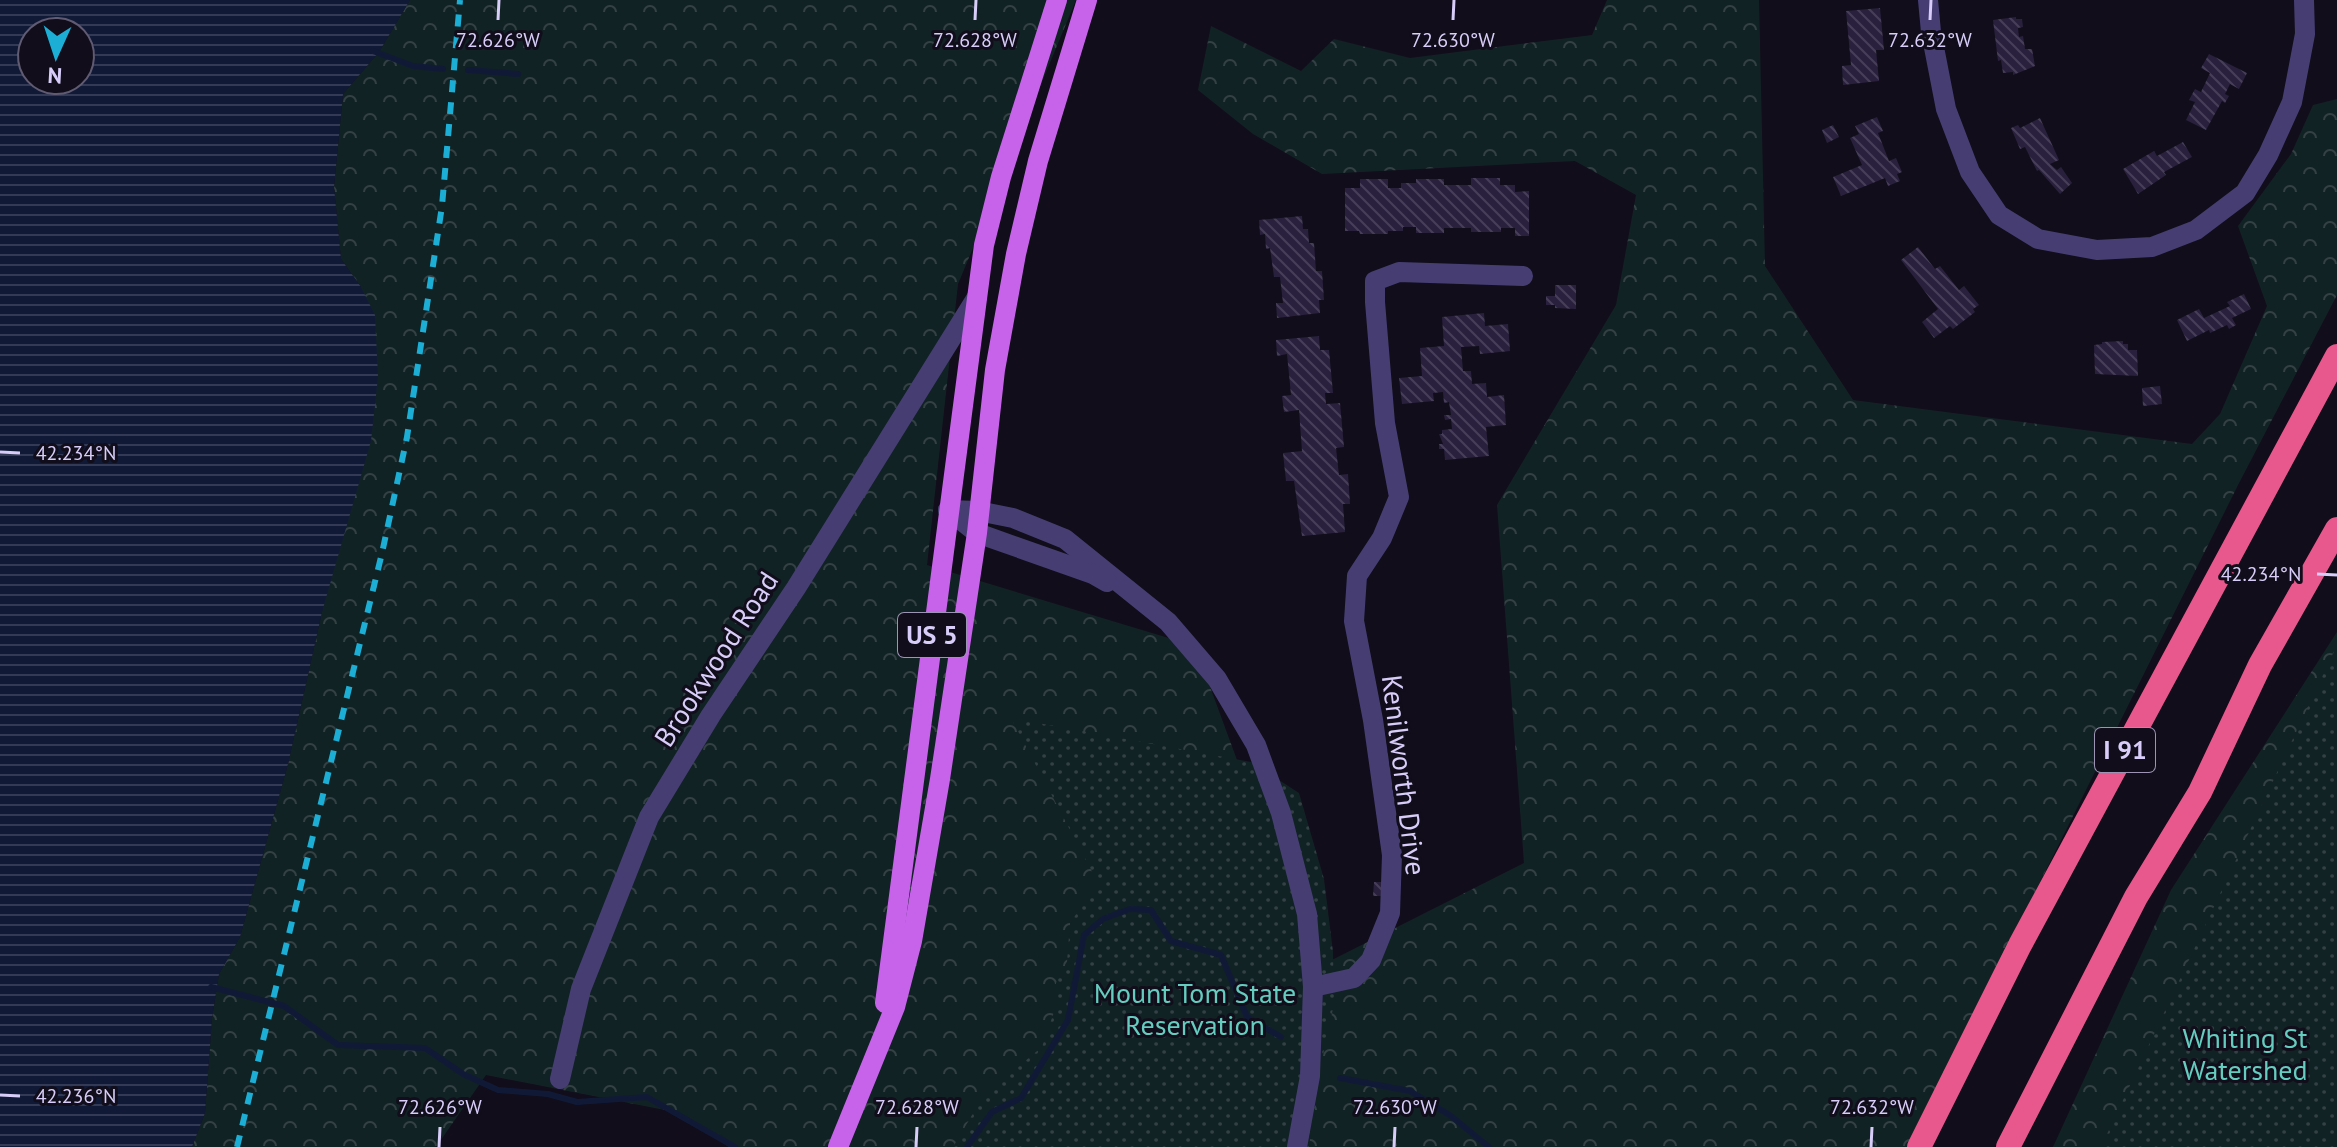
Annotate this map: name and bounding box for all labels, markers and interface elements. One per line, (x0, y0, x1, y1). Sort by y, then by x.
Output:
north arrow (16, 16, 96, 96)
text: 72.626°W (456, 27, 540, 53)
text: 72.628°W (933, 27, 1017, 53)
text: 72.630°W (1411, 27, 1495, 53)
text: 72.632°W (1888, 27, 1972, 53)
text: N (47, 62, 63, 90)
text: 42.234°N (36, 440, 116, 466)
text: 42.234°N (2221, 561, 2301, 587)
street label: Brookwood Road (645, 564, 786, 753)
road number: US 5 (898, 613, 966, 657)
street label: Kenilworth Drive (1374, 673, 1435, 877)
road number: I 91 (2095, 728, 2155, 772)
park label: Mount Tom State Reservation (1094, 974, 1296, 1043)
park label: Whiting St Watershed (2182, 1019, 2308, 1088)
text: 42.236°N (36, 1083, 116, 1109)
text: 72.626°W (398, 1094, 482, 1120)
text: 72.628°W (875, 1094, 959, 1120)
text: 72.630°W (1353, 1094, 1437, 1120)
text: 72.632°W (1830, 1094, 1914, 1120)

